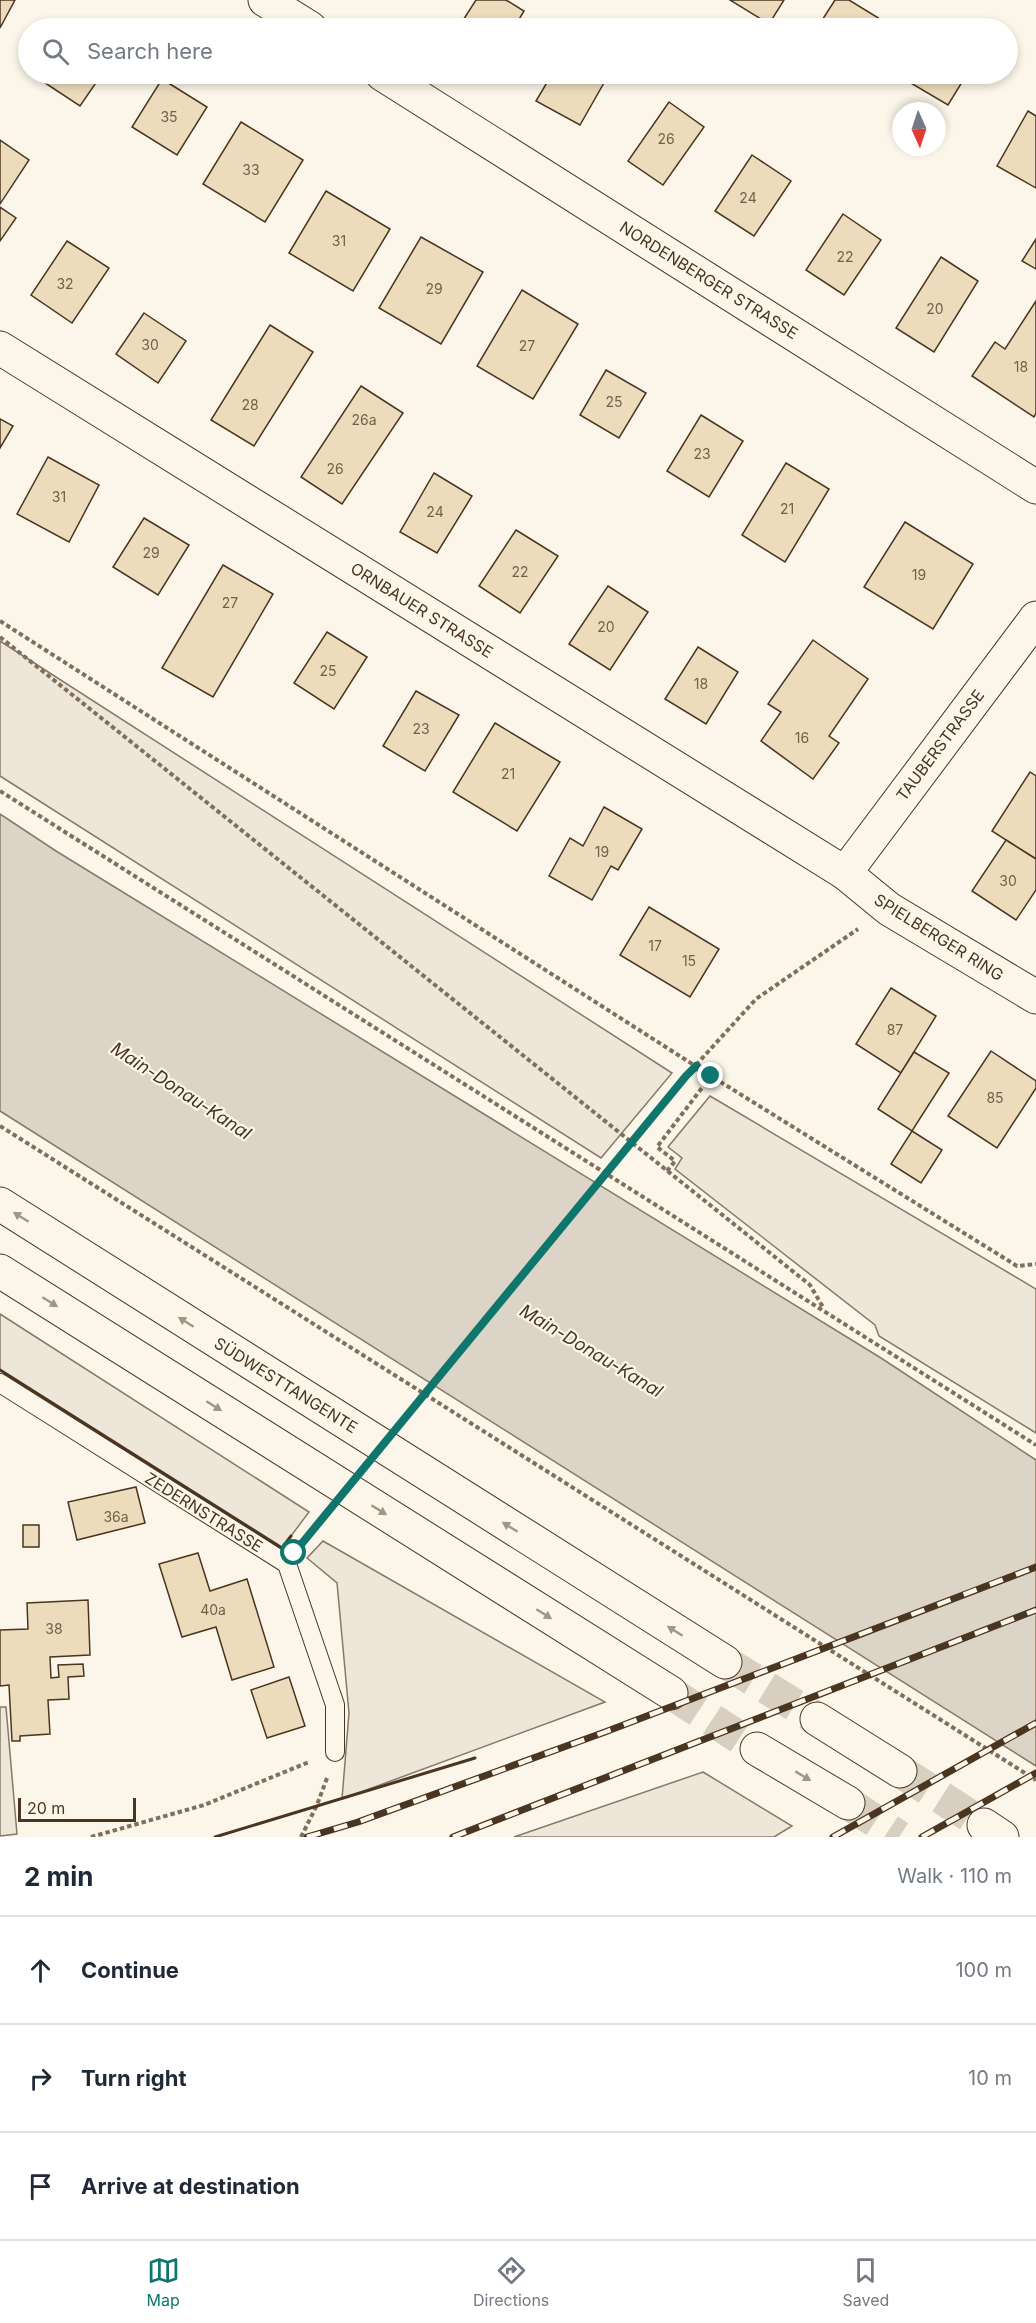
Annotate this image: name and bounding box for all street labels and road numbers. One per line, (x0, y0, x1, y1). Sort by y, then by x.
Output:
street label: NORDENBERGER STRASSE (616, 217, 802, 343)
street label: ORNBAUER STRASSE (347, 558, 497, 662)
street label: TAUBERSTRASSE (892, 685, 988, 805)
street label: SPIELBERGER RING (871, 889, 1007, 985)
street label: SÜDWESTTANGENTE (211, 1333, 361, 1437)
street label: ZEDERNSTRASSE (141, 1468, 267, 1556)

